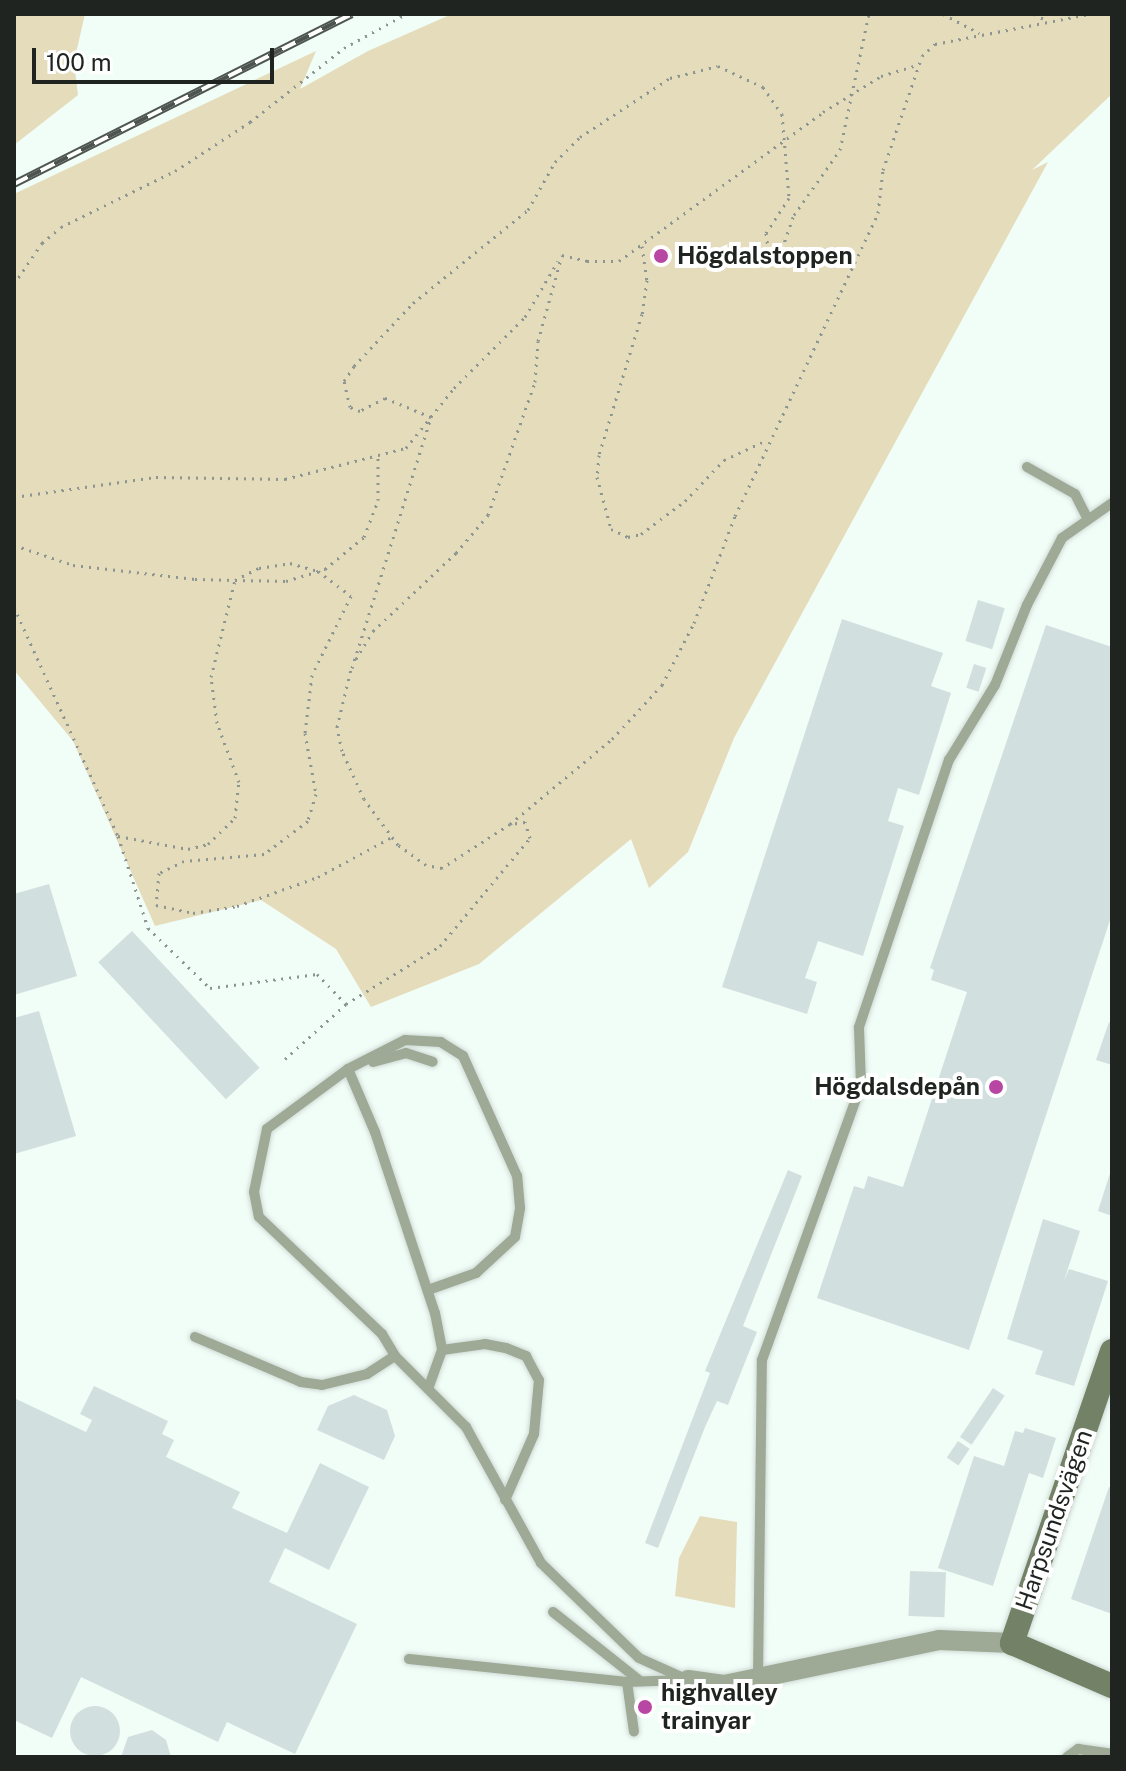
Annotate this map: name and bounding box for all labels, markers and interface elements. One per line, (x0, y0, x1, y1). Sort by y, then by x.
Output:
scale bar (36, 32, 278, 82)
text: 100 m (46, 48, 112, 76)
place label: Högdalstoppen (677, 242, 853, 270)
marker: Högdalstoppen (652, 247, 670, 265)
place label: Högdalsdepån (814, 1073, 980, 1101)
marker: Högdalsdepån (987, 1078, 1005, 1096)
street label: Harpsundsvägen (1010, 1426, 1098, 1614)
place label: highvalley trainyar (661, 1679, 778, 1735)
marker: highvalley trainyar (636, 1698, 654, 1716)

